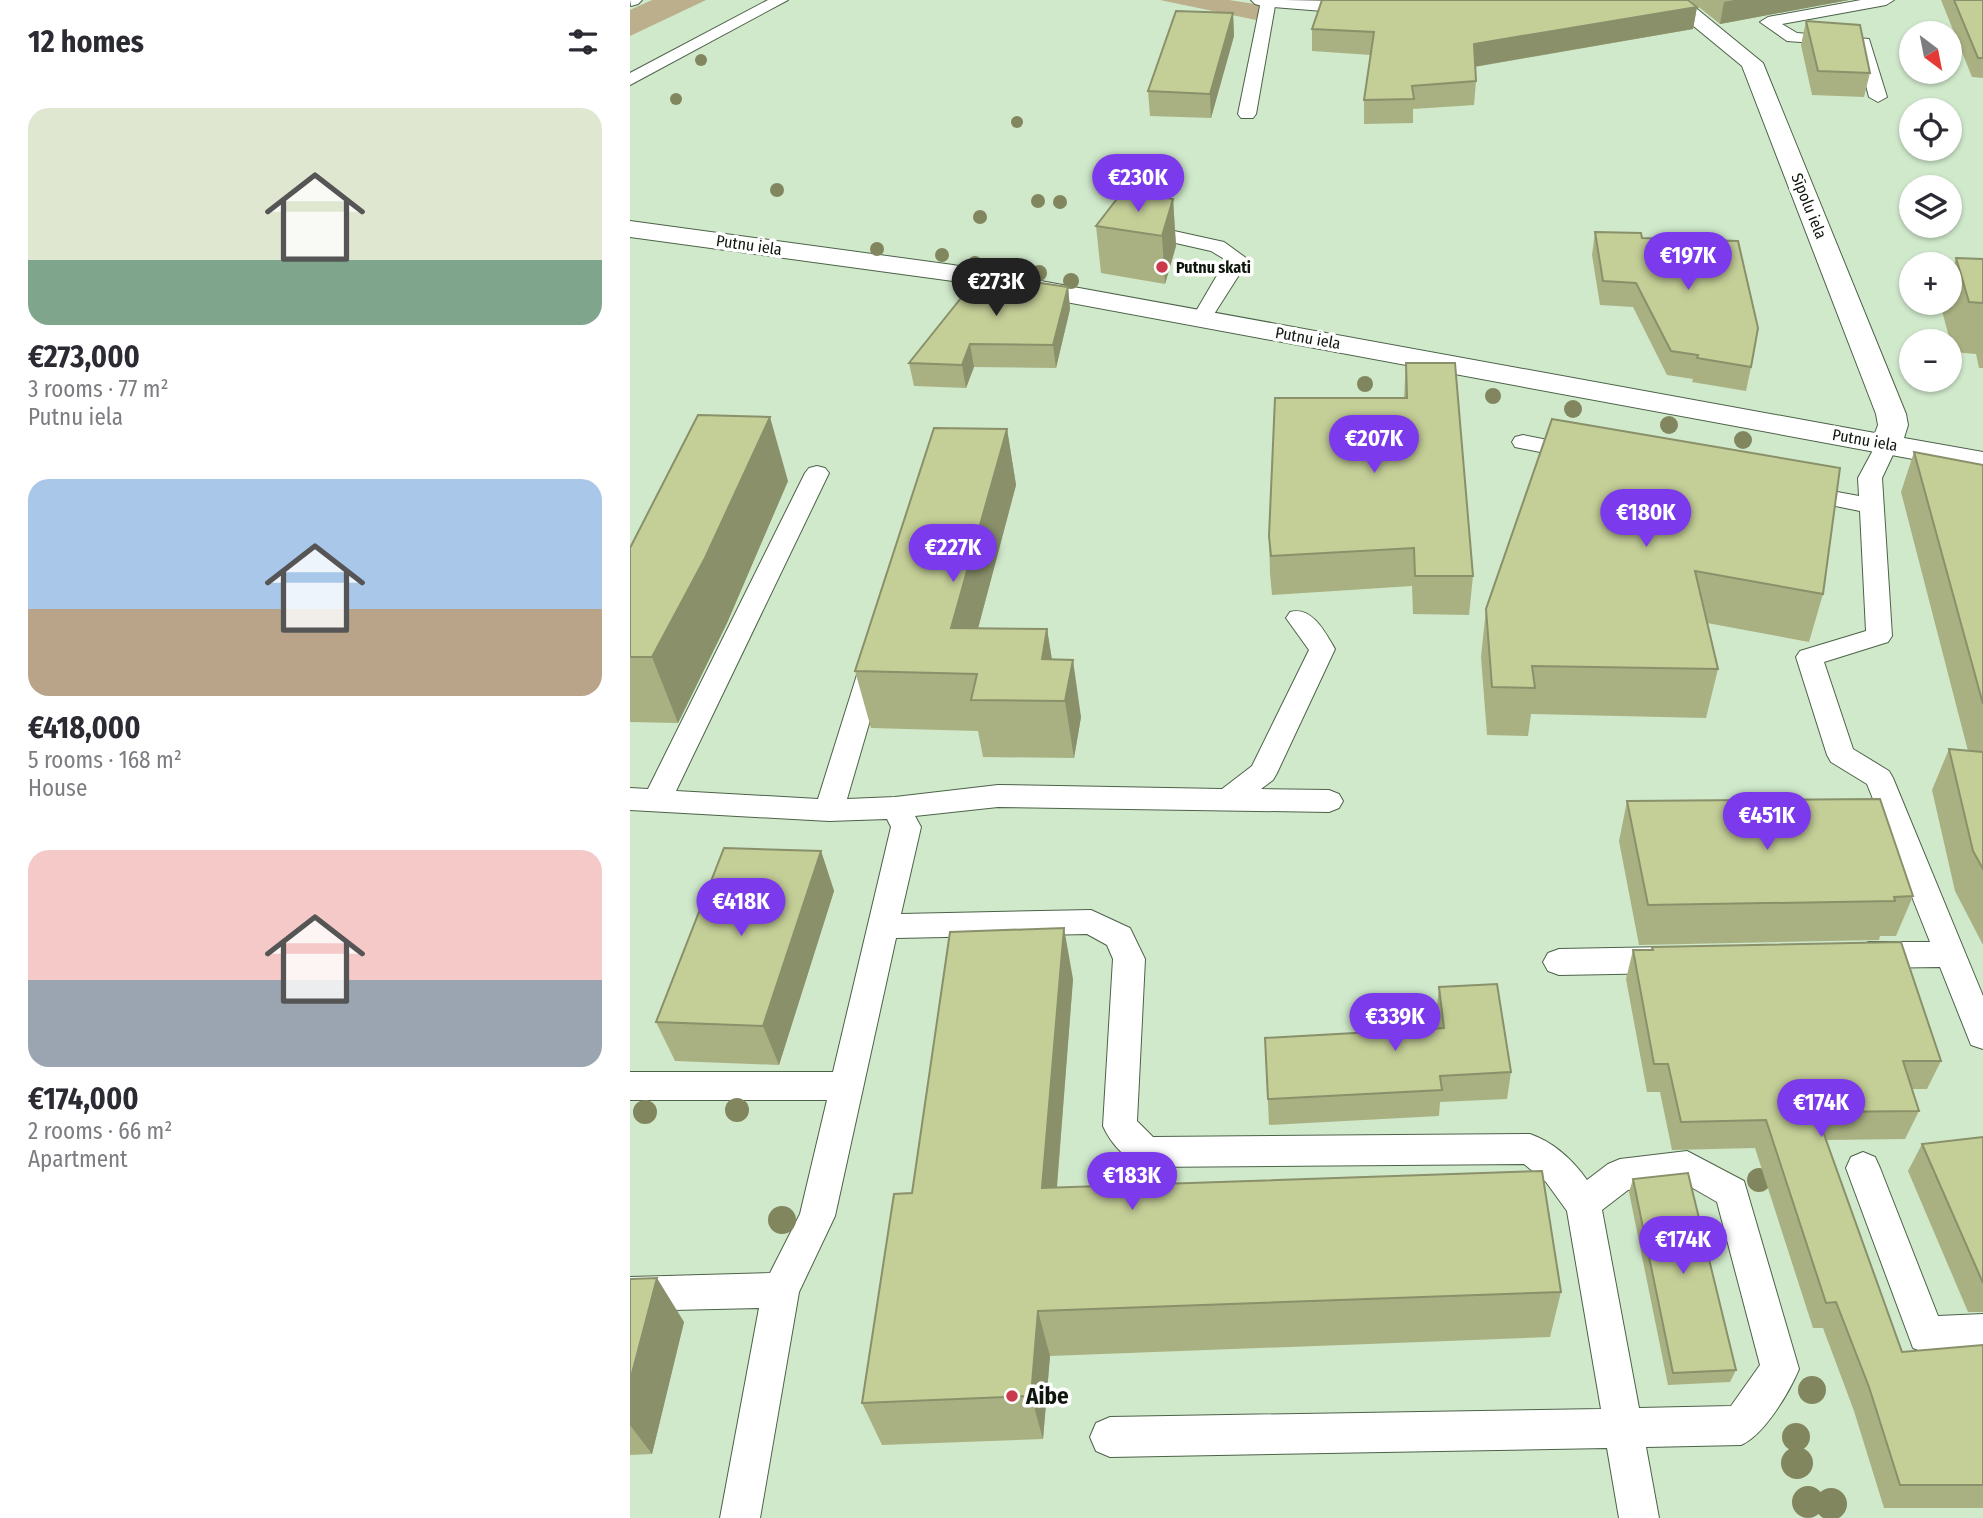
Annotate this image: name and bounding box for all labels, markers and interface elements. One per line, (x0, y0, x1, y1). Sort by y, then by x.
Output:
north arrow (1899, 21, 1962, 84)
map controls (1899, 21, 1962, 392)
icon: filters (564, 23, 602, 61)
text: 12 homes (28, 24, 144, 60)
button: locate (1899, 98, 1962, 161)
icon: home (252, 154, 378, 280)
pin: €230K (1089, 154, 1187, 214)
text: €230K (1108, 163, 1168, 191)
street label: Sīpolu iela (1787, 170, 1831, 242)
button: layers (1899, 175, 1962, 238)
street label: Putnu iela (715, 231, 783, 259)
pin: €197K (1639, 232, 1737, 292)
text: €197K (1660, 241, 1716, 269)
button: + (1899, 252, 1962, 315)
pin: €273K (947, 258, 1045, 318)
place label: Putnu skati (1176, 258, 1251, 277)
marker: Putnu skati (1154, 259, 1170, 275)
text: €273K (968, 267, 1024, 295)
street label: Putnu iela (1274, 323, 1342, 353)
button: − (1899, 329, 1962, 392)
text: €273,000 (28, 339, 140, 375)
text: 3 rooms · 77 m² (28, 375, 169, 403)
text: Putnu iela (28, 403, 123, 431)
pin: €207K (1325, 416, 1423, 475)
text: €207K (1345, 424, 1403, 452)
street label: Putnu iela (1831, 425, 1899, 455)
pin: €180K (1597, 490, 1695, 549)
text: €180K (1616, 498, 1676, 526)
pin: €227K (904, 524, 1002, 584)
icon: home (252, 525, 378, 651)
text: €227K (925, 533, 981, 561)
text: €418,000 (28, 710, 141, 746)
text: 5 rooms · 168 m² (28, 746, 182, 774)
text: House (28, 774, 87, 802)
pin: €451K (1718, 792, 1816, 852)
text: €451K (1739, 801, 1795, 829)
pin: €418K (692, 878, 790, 938)
text: €418K (712, 887, 770, 915)
icon: home (252, 896, 378, 1022)
pin: €339K (1346, 993, 1444, 1053)
text: €339K (1365, 1002, 1425, 1030)
pin: €174K (1772, 1080, 1870, 1139)
text: €174,000 (28, 1081, 139, 1117)
text: €174K (1793, 1088, 1849, 1116)
text: 2 rooms · 66 m² (28, 1117, 172, 1145)
text: Apartment (28, 1145, 128, 1173)
pin: €183K (1083, 1152, 1181, 1212)
text: €183K (1103, 1161, 1161, 1189)
pin: €174K (1634, 1216, 1732, 1276)
text: €174K (1655, 1225, 1711, 1253)
place label: Aibe (1025, 1382, 1069, 1410)
marker: Aibe (1004, 1388, 1020, 1404)

